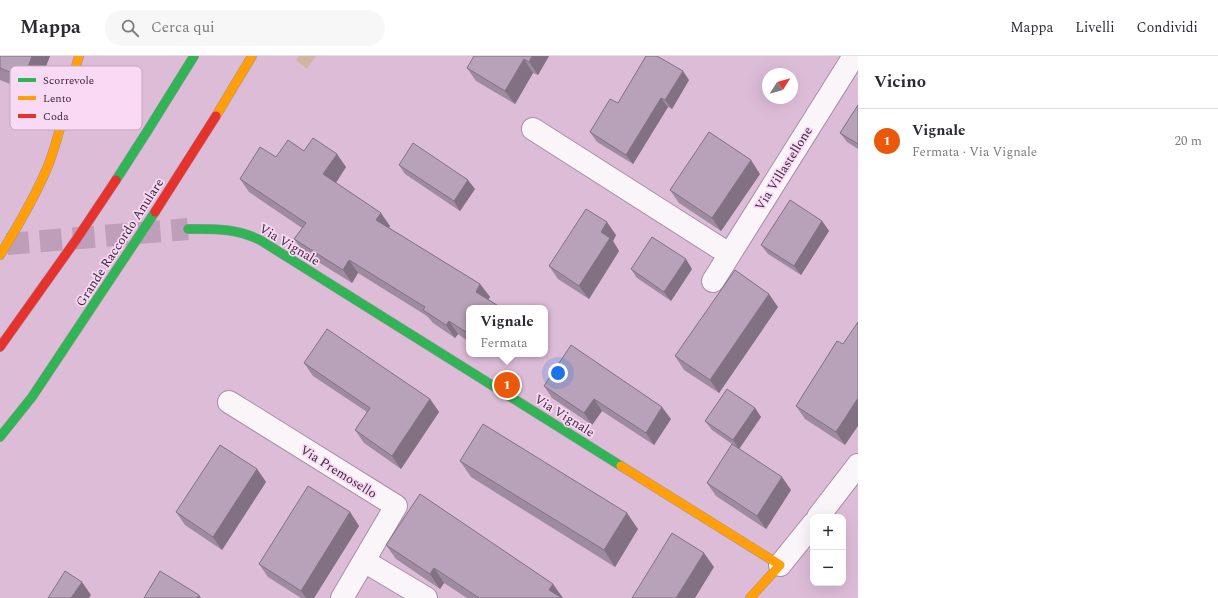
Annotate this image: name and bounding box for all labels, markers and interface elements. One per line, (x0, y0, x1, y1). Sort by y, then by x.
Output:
search box (105, 10, 385, 46)
text: Mappa (20, 13, 81, 42)
text: Cerca qui (151, 16, 215, 39)
icon: search (119, 17, 141, 39)
text: Mappa (1010, 17, 1053, 38)
text: Livelli (1075, 17, 1115, 38)
text: Condividi (1137, 17, 1198, 38)
legend (10, 66, 142, 130)
north arrow (762, 68, 798, 104)
text: Vicino (874, 69, 926, 95)
text: Scorrevole (43, 72, 94, 89)
text: Lento (43, 90, 72, 107)
text: Coda (43, 108, 69, 125)
text: Vignale (912, 119, 966, 142)
street label: Via Villastellone (750, 123, 818, 214)
text: 1 (883, 131, 891, 151)
text: 20 m (1175, 131, 1202, 151)
text: Fermata · Via Vignale (912, 142, 1037, 162)
street label: Grande Raccordo Anulare (71, 174, 169, 311)
street label: Via Vignale (255, 219, 324, 271)
popup (466, 305, 548, 357)
text: Vignale (480, 310, 534, 333)
text: Fermata (480, 333, 528, 353)
your location (548, 363, 568, 383)
pin: 1 (494, 370, 520, 400)
street label: Via Vignale (530, 389, 599, 442)
street label: Via Premosello (296, 440, 381, 504)
map controls (810, 514, 846, 586)
button: + (810, 514, 846, 550)
button: − (810, 550, 846, 586)

